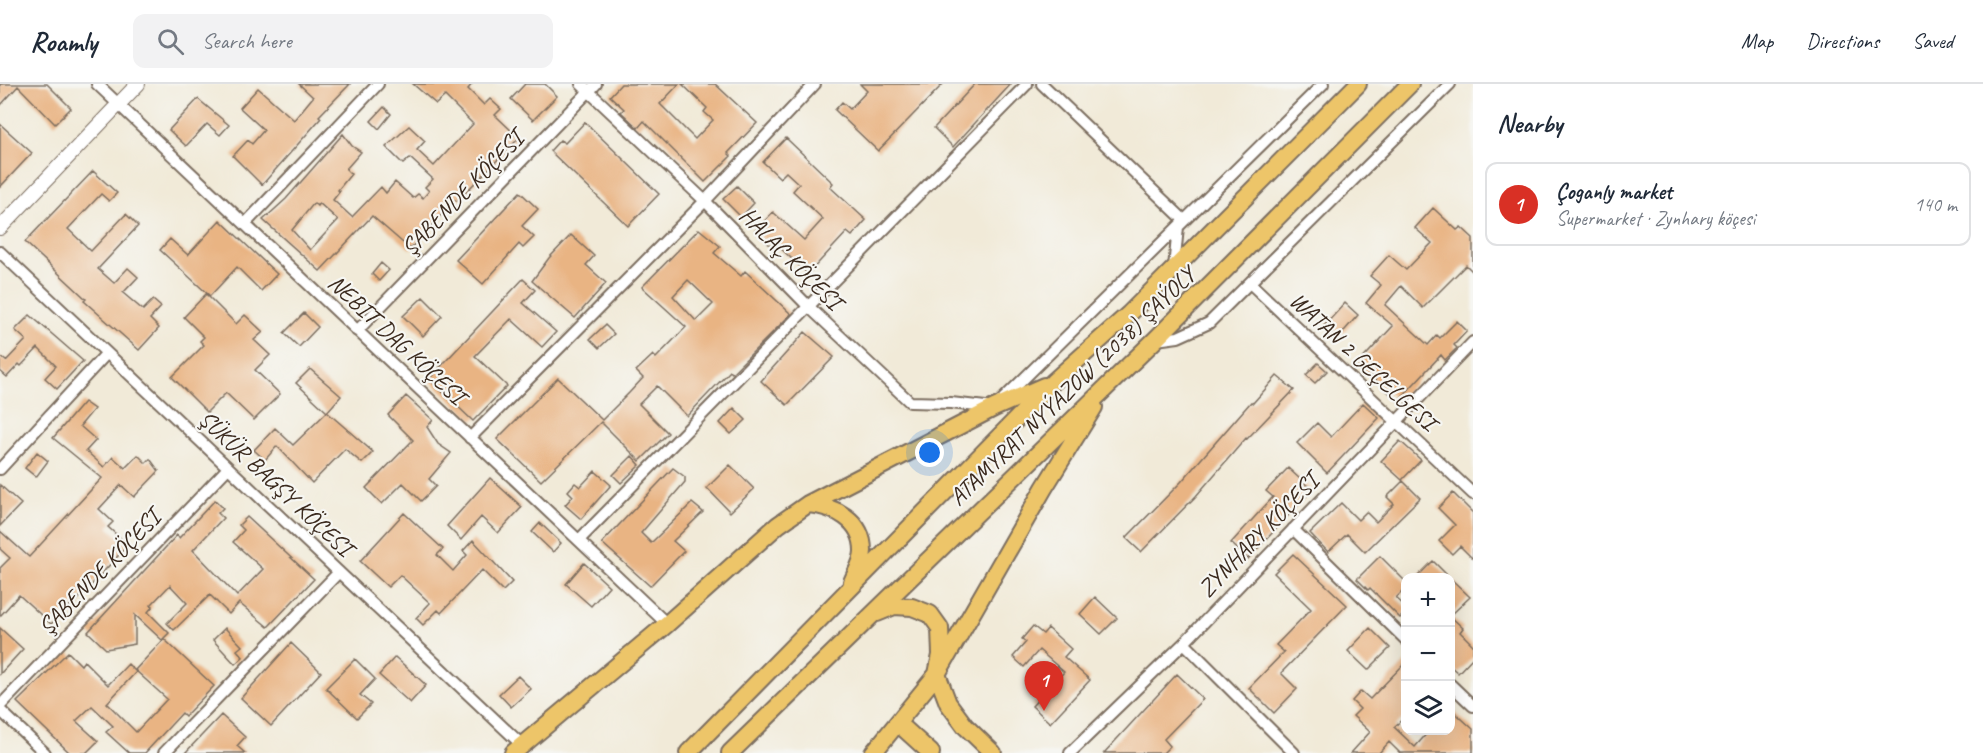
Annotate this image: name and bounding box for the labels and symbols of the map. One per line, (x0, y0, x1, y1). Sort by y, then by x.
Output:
street label: ŞABENDE KÖÇESI (395, 120, 533, 262)
street label: HALAÇ KÖÇESI (733, 200, 853, 320)
street label: ATAMYRAT NYÝAZOW (2038) ŞAÝOLY (943, 258, 1204, 512)
street label: NEBIT DAG KÖÇESI (322, 268, 476, 414)
street label: WATAN 2 GEÇELGESI (1283, 285, 1446, 440)
street label: ŞÜKÜR BAGŞY KÖÇESI (193, 404, 363, 566)
your location (915, 438, 944, 467)
street label: ZYNHARY KÖÇESI (1191, 463, 1328, 603)
street label: ŞABENDE KÖÇESI (32, 499, 170, 641)
pin: 1 (1024, 662, 1064, 711)

